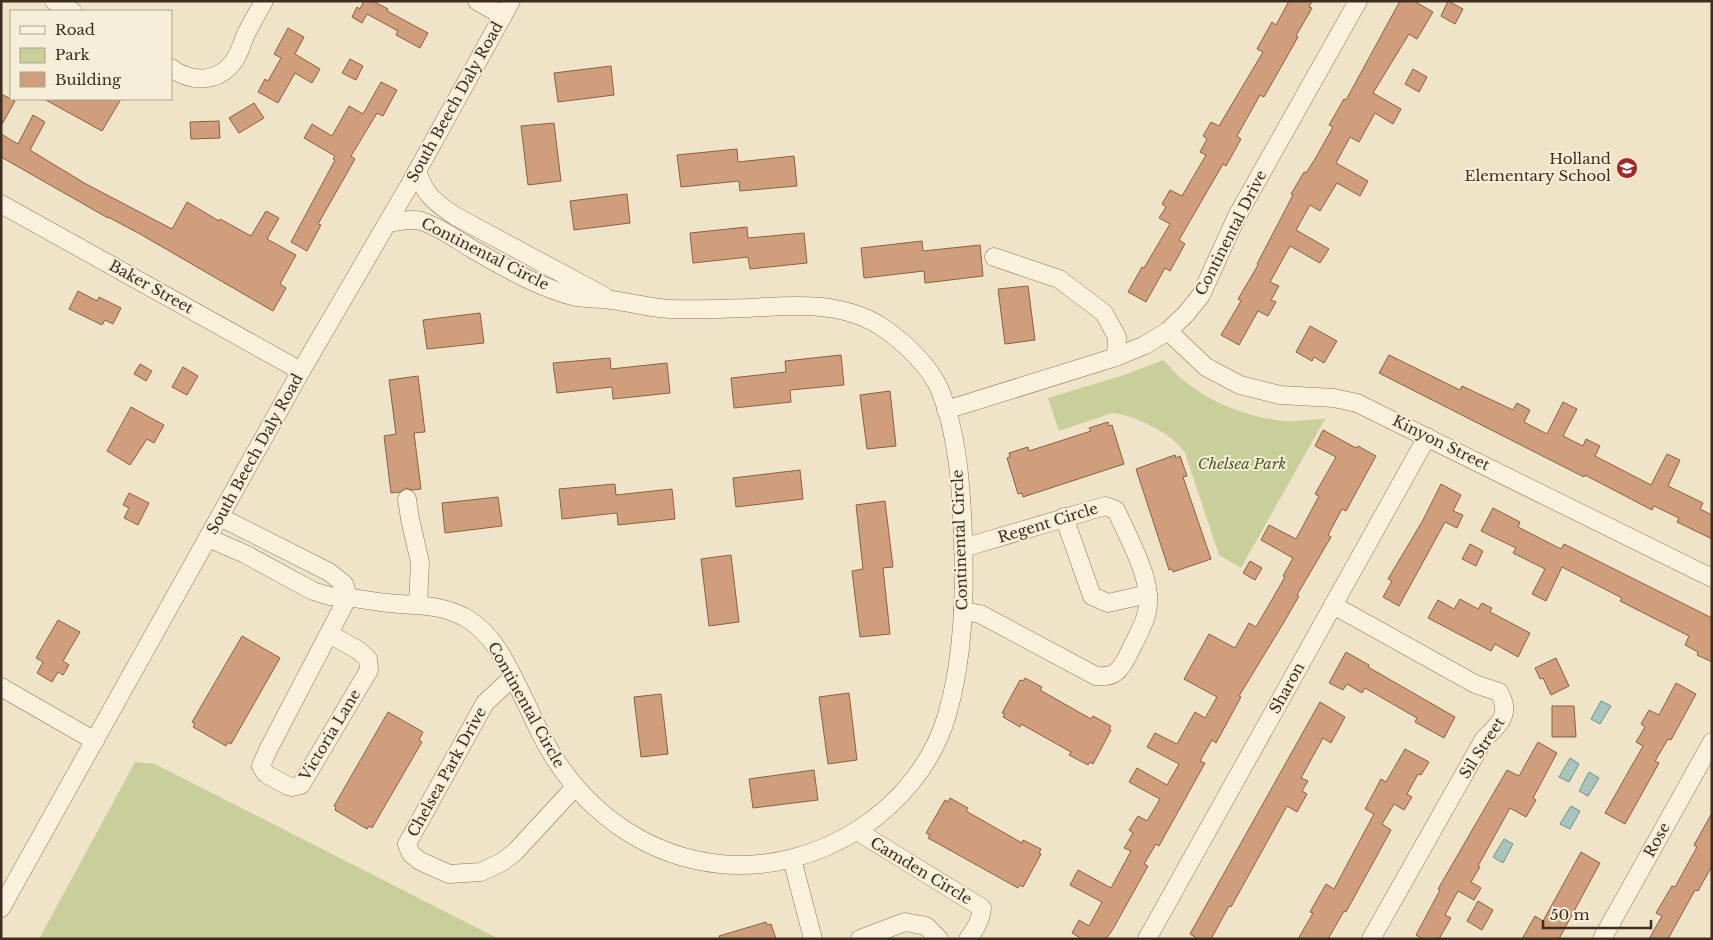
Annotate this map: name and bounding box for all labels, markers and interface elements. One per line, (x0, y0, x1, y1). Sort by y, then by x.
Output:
legend (10, 10, 172, 100)
street label: South Beech Daly Road (402, 18, 507, 185)
text: Road (55, 20, 95, 39)
text: Park (55, 45, 91, 64)
text: Building (55, 70, 122, 89)
place label: Holland Elementary School (1465, 149, 1611, 185)
school or university icon: Holland Elementary School (1615, 156, 1639, 180)
street label: Continental Drive (1191, 167, 1270, 299)
street label: Continental Circle (418, 213, 552, 294)
street label: Baker Street (106, 256, 197, 318)
street label: South Beech Daly Road (202, 370, 307, 537)
street label: Kinyon Street (1390, 411, 1493, 474)
park label: Chelsea Park (1198, 454, 1286, 473)
street label: Continental Circle (948, 469, 971, 611)
street label: Regent Circle (995, 498, 1100, 547)
street label: Continental Circle (484, 638, 569, 771)
street label: Sharon (1265, 659, 1308, 717)
street label: Victoria Lane (294, 686, 364, 785)
street label: Chelsea Park Drive (403, 704, 490, 840)
street label: Sil Street (1455, 713, 1509, 782)
street label: Rose (1639, 819, 1674, 860)
street label: Camden Circle (867, 833, 976, 908)
scale bar (1543, 898, 1650, 930)
text: 50 m (1550, 905, 1590, 924)

